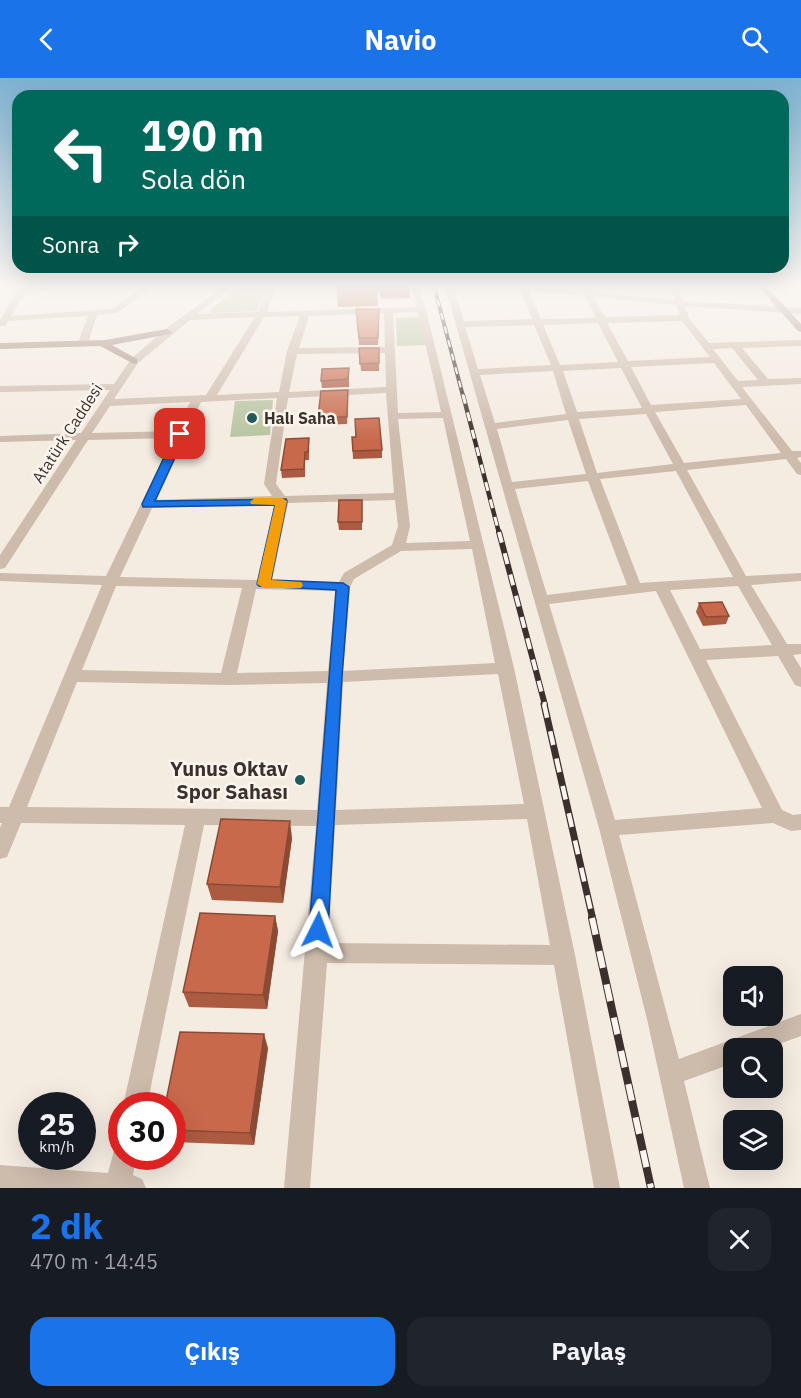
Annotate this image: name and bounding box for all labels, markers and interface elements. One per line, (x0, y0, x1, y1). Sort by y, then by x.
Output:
text: Navio (364, 22, 437, 57)
icon: back (30, 23, 63, 56)
icon: search (738, 23, 771, 56)
text: 190 m (141, 108, 264, 163)
icon: left (42, 114, 120, 192)
text: Sola dön (141, 161, 246, 196)
icon: right (111, 228, 144, 261)
text: Sonra (42, 230, 99, 259)
street label: Atatürk Caddesi (27, 379, 107, 487)
pin (154, 408, 205, 459)
place label: Halı Saha (264, 408, 336, 428)
marker: Halı Saha (245, 411, 259, 425)
icon: arrive (163, 417, 196, 450)
place label: Yunus Oktav Spor Sahası (170, 755, 288, 805)
marker: Yunus Oktav Spor Sahası (293, 773, 307, 787)
position arrow (286, 898, 350, 962)
map controls (723, 966, 783, 1170)
button: sound (723, 966, 783, 1026)
button: search (723, 1038, 783, 1098)
speed limit sign: 30 (108, 1092, 186, 1170)
text: 25 (39, 1104, 75, 1143)
button: layers (723, 1110, 783, 1170)
text: km/h (39, 1137, 75, 1156)
text: 2 dk (30, 1202, 103, 1249)
button: close (708, 1208, 771, 1271)
text: 470 m · 14:45 (30, 1248, 158, 1275)
button: Çıkış (30, 1317, 395, 1386)
button: Paylaş (407, 1317, 771, 1386)

